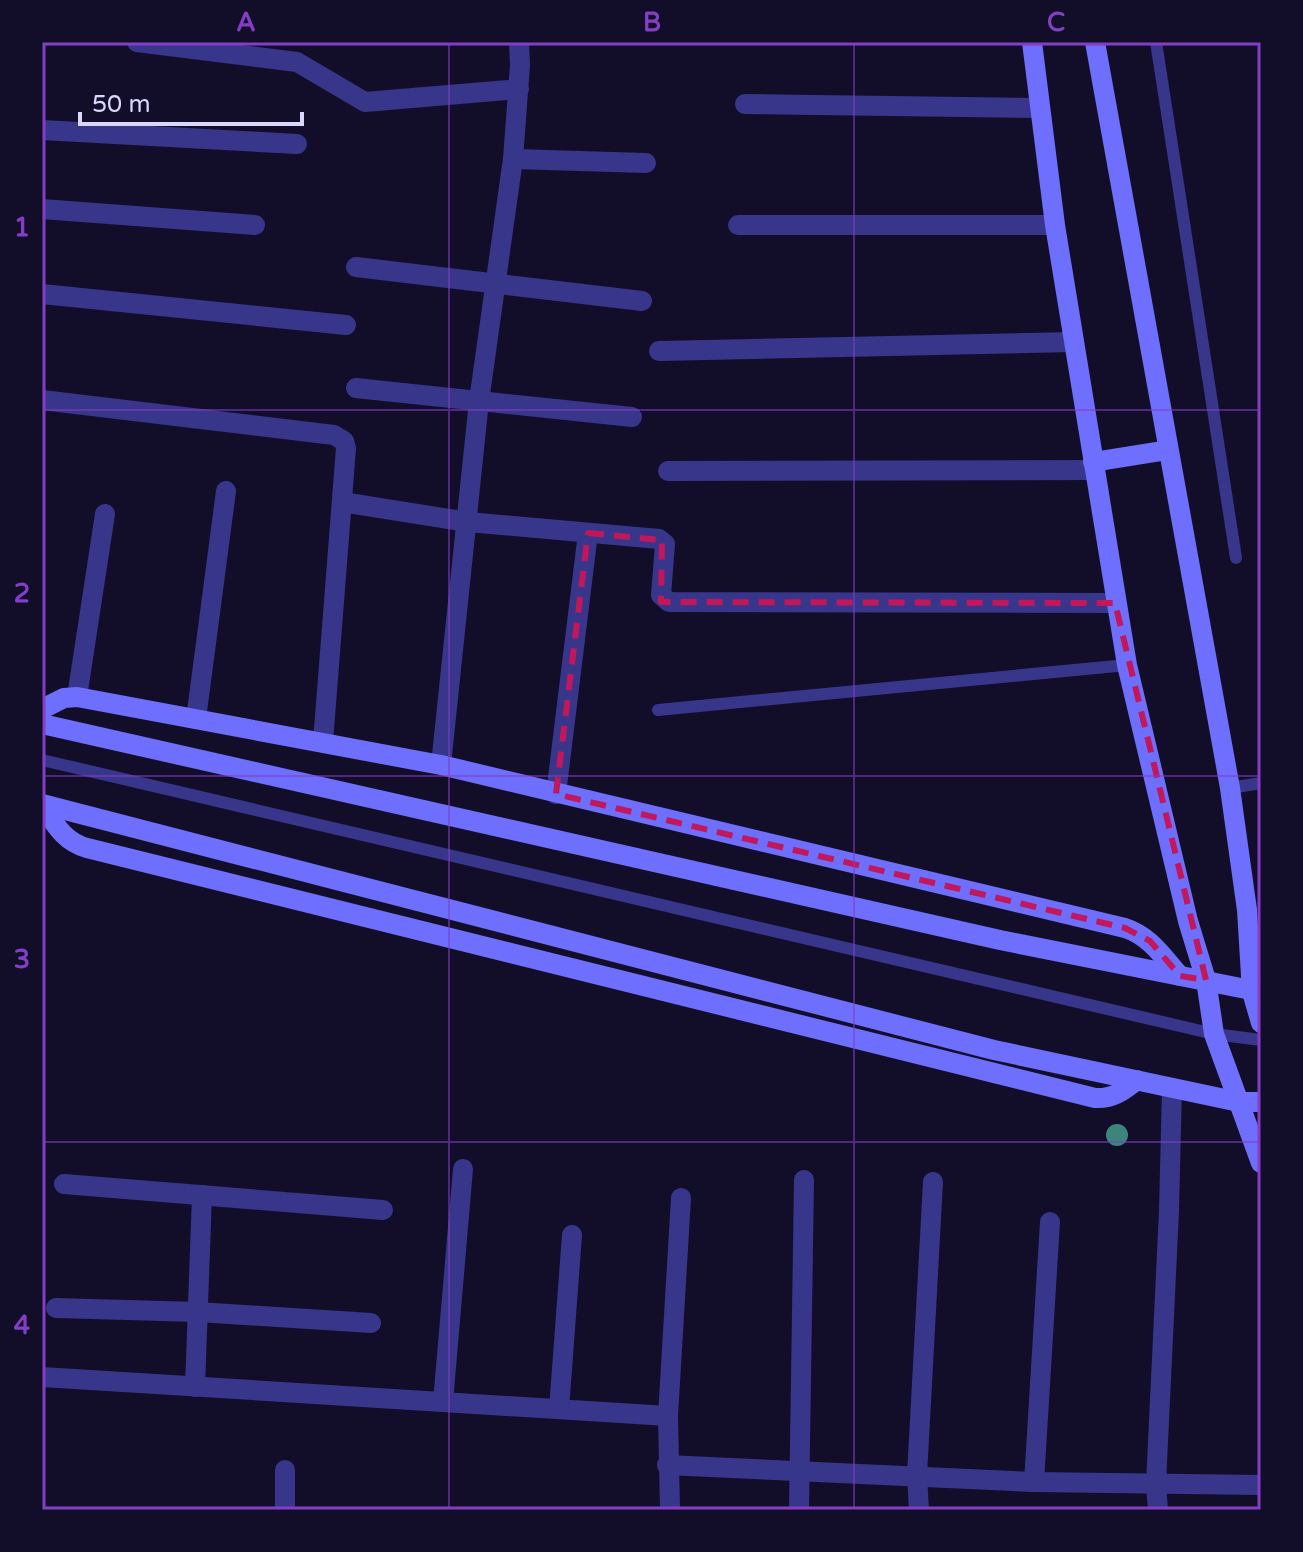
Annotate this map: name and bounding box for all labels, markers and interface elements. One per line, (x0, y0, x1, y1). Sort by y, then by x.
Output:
text: A (236, 7, 256, 38)
text: B (643, 7, 661, 38)
text: C (1047, 7, 1065, 38)
scale bar (80, 76, 302, 126)
text: 50 m (92, 90, 150, 119)
text: 1 (14, 212, 30, 243)
text: 2 (14, 578, 30, 609)
text: 3 (14, 944, 30, 975)
text: 4 (14, 1310, 30, 1341)

